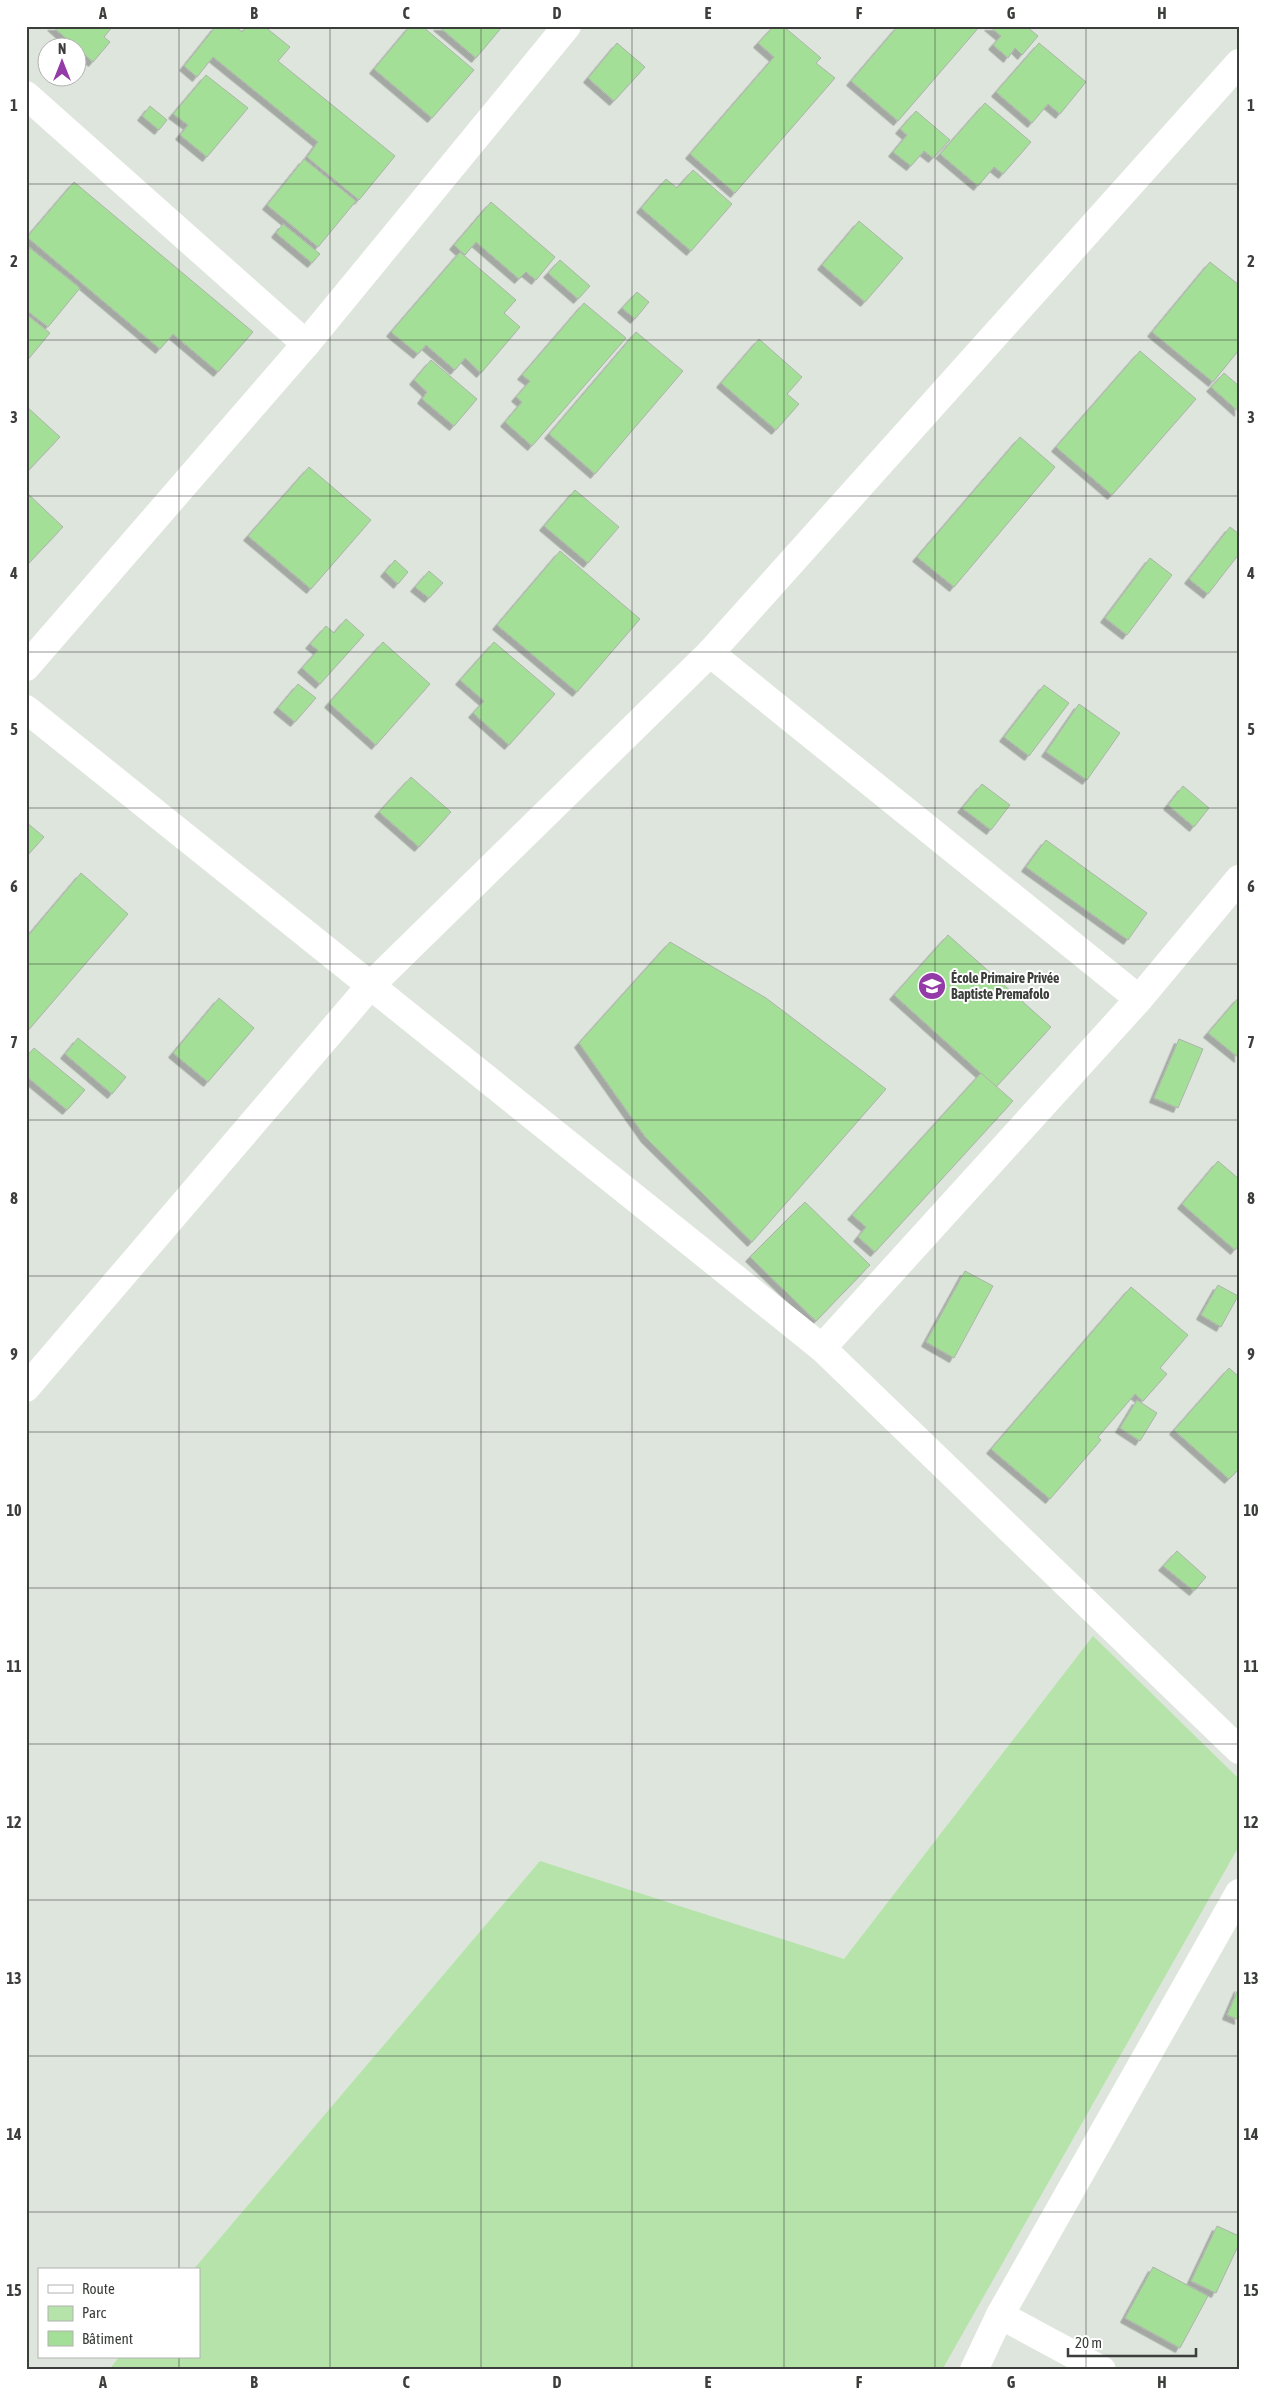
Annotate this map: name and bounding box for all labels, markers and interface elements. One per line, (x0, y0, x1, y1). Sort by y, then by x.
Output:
text: A (98, 4, 107, 22)
text: B (250, 4, 258, 22)
text: C (402, 4, 410, 22)
text: D (553, 4, 562, 22)
text: E (705, 4, 712, 22)
text: F (856, 4, 863, 22)
text: G (1007, 4, 1016, 22)
text: H (1157, 4, 1167, 22)
north arrow (38, 38, 88, 88)
text: N (58, 41, 66, 57)
text: 1 (10, 96, 18, 114)
text: 1 (1247, 96, 1255, 114)
text: 2 (10, 252, 18, 270)
text: 2 (1247, 252, 1255, 270)
text: 3 (10, 408, 18, 426)
text: 3 (1247, 408, 1255, 426)
text: 4 (9, 564, 18, 582)
text: 4 (1246, 564, 1255, 582)
text: 5 (10, 720, 18, 738)
text: 5 (1247, 720, 1255, 738)
text: 6 (10, 877, 18, 895)
text: 6 (1247, 877, 1255, 895)
place label: École Primaire Privée Baptiste Premafolo (951, 970, 1059, 1002)
school or university icon: École Primaire Privée Baptiste Premafolo (917, 971, 947, 1001)
text: 7 (10, 1033, 18, 1051)
text: 7 (1247, 1033, 1255, 1051)
text: 8 (10, 1189, 18, 1207)
text: 8 (1247, 1189, 1255, 1207)
text: 9 (10, 1345, 18, 1363)
text: 9 (1247, 1345, 1255, 1363)
text: 10 (6, 1501, 22, 1519)
text: 10 (1243, 1501, 1259, 1519)
text: 11 (6, 1657, 22, 1675)
text: 11 (1243, 1657, 1259, 1675)
text: 12 (6, 1813, 22, 1831)
text: 12 (1243, 1813, 1259, 1831)
text: 13 (6, 1969, 22, 1987)
text: 13 (1243, 1969, 1259, 1987)
text: 14 (6, 2125, 22, 2143)
text: 14 (1243, 2125, 1259, 2143)
legend (38, 2268, 200, 2358)
text: Route (82, 2280, 115, 2297)
text: 15 (6, 2281, 22, 2299)
text: 15 (1243, 2281, 1259, 2299)
text: Parc (82, 2304, 106, 2321)
scale bar (1068, 2326, 1195, 2358)
text: Bâtiment (82, 2330, 133, 2347)
text: 20 m (1075, 2334, 1102, 2351)
text: A (98, 2373, 107, 2391)
text: B (250, 2373, 258, 2391)
text: C (402, 2373, 410, 2391)
text: D (553, 2373, 562, 2391)
text: E (705, 2373, 712, 2391)
text: F (856, 2373, 863, 2391)
text: G (1007, 2373, 1016, 2391)
text: H (1157, 2373, 1167, 2391)

